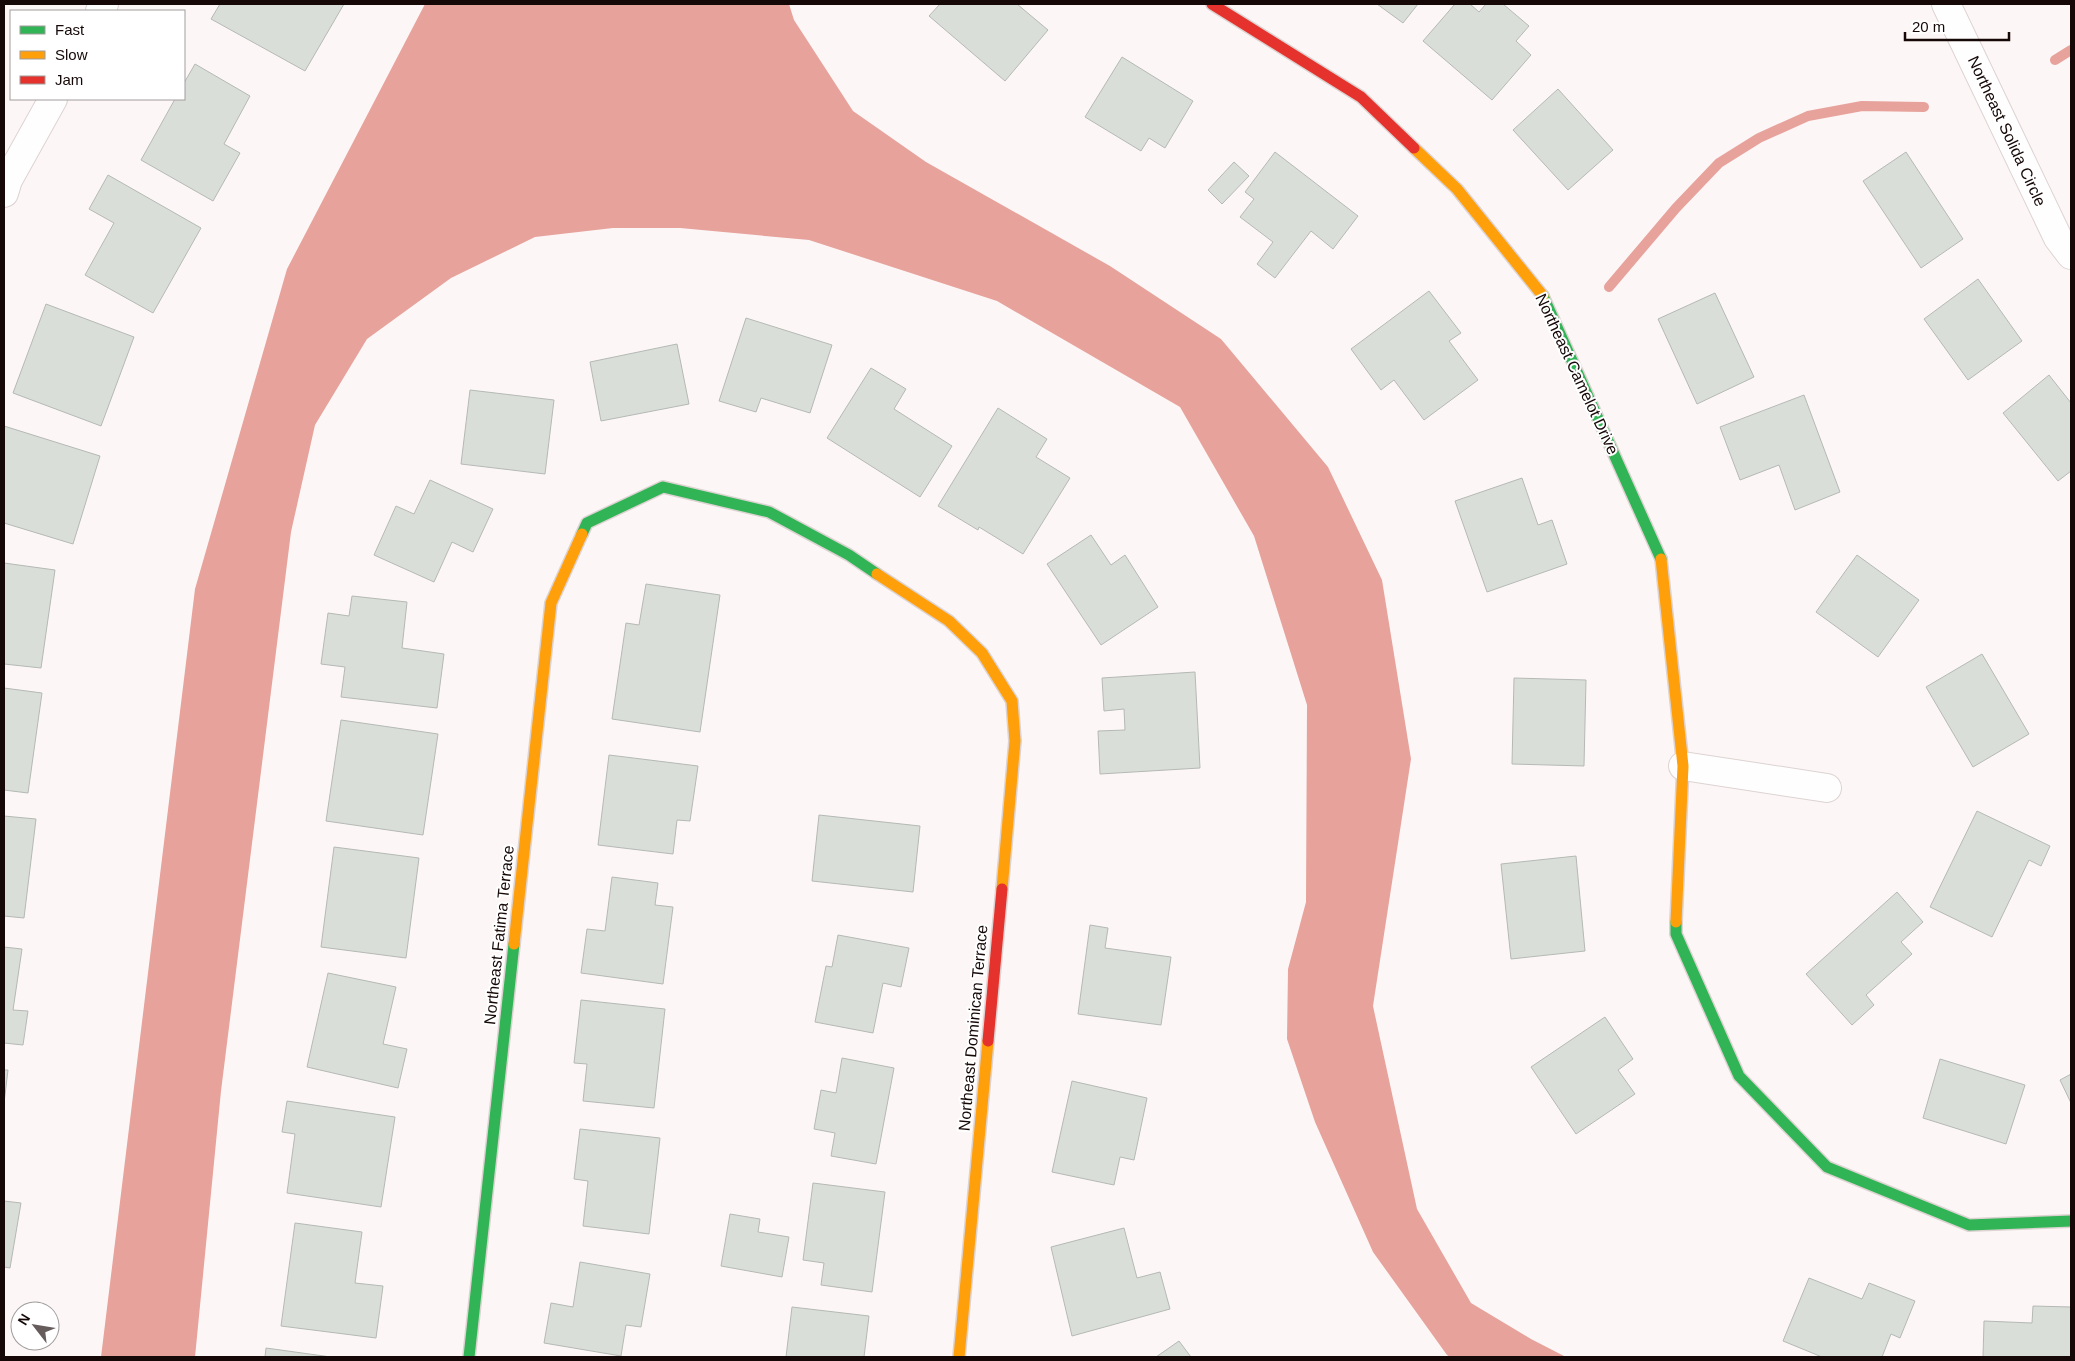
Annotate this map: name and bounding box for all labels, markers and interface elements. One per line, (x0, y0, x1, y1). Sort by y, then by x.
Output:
legend (10, 10, 185, 100)
scale bar (1905, 10, 2009, 42)
text: 20 m (1912, 18, 1945, 35)
text: Fast (55, 21, 85, 38)
text: Slow (55, 46, 88, 63)
street label: Northeast Solida Circle (1965, 53, 2049, 209)
text: Jam (55, 71, 83, 88)
street label: Northeast Camelot Drive (1532, 291, 1622, 457)
street label: Northeast Fatima Terrace (481, 844, 517, 1026)
street label: Northeast Dominican Terrace (956, 924, 990, 1132)
north arrow (10, 1301, 60, 1351)
text: N (14, 1311, 33, 1328)

